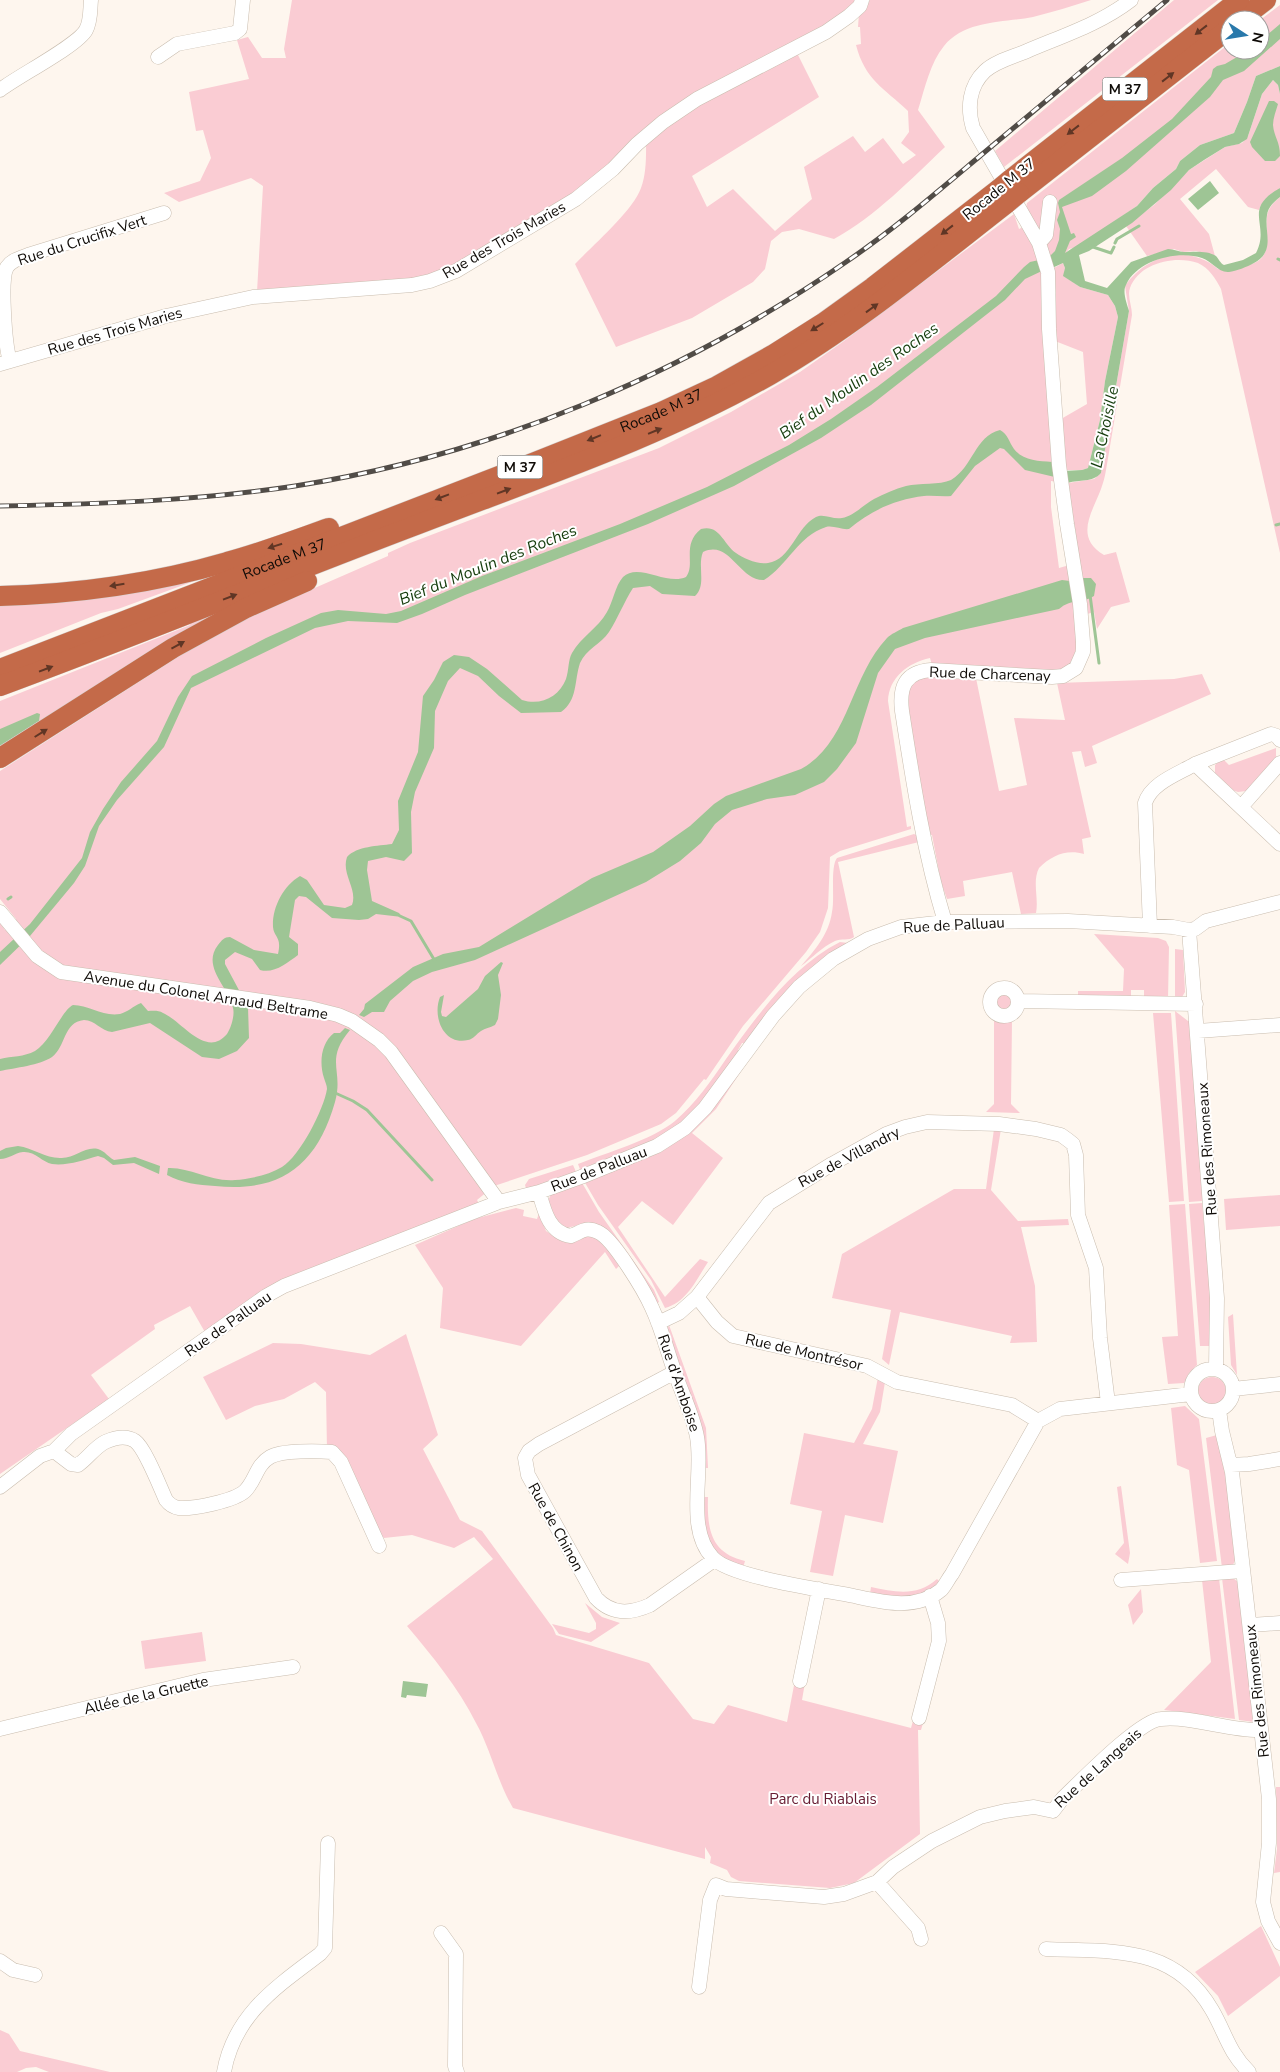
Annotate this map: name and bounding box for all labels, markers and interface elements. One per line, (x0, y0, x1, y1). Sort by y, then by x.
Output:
north arrow (1220, 10, 1270, 60)
one-way arrow (1194, 25, 1207, 35)
text: N (1247, 30, 1268, 45)
one-way arrow (1161, 71, 1174, 82)
road number: M 37 (1102, 78, 1148, 100)
one-way arrow (1066, 125, 1079, 136)
street label: Rocade M 37 (958, 153, 1040, 225)
street label: Rue des Trois Maries (439, 197, 569, 283)
street label: Rue du Crucifix Vert (15, 210, 150, 270)
one-way arrow (940, 225, 954, 235)
street label: Rue des Trois Maries (45, 302, 185, 360)
one-way arrow (865, 303, 879, 313)
water label: Bief du Moulin des Roches (775, 317, 943, 444)
one-way arrow (810, 322, 823, 332)
street label: Rocade M 37 (617, 384, 706, 437)
water label: La Choisille (1086, 384, 1124, 470)
one-way arrow (648, 427, 663, 435)
one-way arrow (587, 435, 601, 443)
road number: M 37 (498, 456, 542, 478)
one-way arrow (497, 487, 512, 494)
one-way arrow (434, 493, 449, 501)
water label: Bief du Moulin des Roches (396, 519, 580, 611)
street label: Rocade M 37 (240, 534, 329, 584)
one-way arrow (267, 543, 282, 551)
one-way arrow (109, 582, 125, 590)
one-way arrow (223, 593, 237, 601)
one-way arrow (172, 641, 185, 650)
street label: Rue de Charcenay (929, 662, 1051, 686)
one-way arrow (38, 665, 53, 672)
one-way arrow (35, 728, 48, 737)
street label: Rue de Palluau (903, 912, 1005, 938)
street label: Avenue du Colonel Arnaud Beltrame (83, 966, 329, 1024)
street label: Rue des Rimoneaux (1192, 1082, 1222, 1216)
street label: Rue de Villandry (795, 1122, 904, 1192)
street label: Rue de Palluau (548, 1141, 650, 1197)
street label: Rue de Palluau (181, 1287, 275, 1361)
street label: Rue de Montrésor (743, 1329, 865, 1375)
street label: Rue d'Amboise (653, 1332, 705, 1434)
street label: Rue de Chinon (523, 1479, 589, 1575)
street label: Rue des Rimoneaux (1240, 1623, 1274, 1758)
street label: Allée de la Gruette (82, 1671, 210, 1719)
street label: Rue de Langeais (1050, 1723, 1146, 1813)
park label: Parc du Riablais (769, 1789, 877, 1809)

